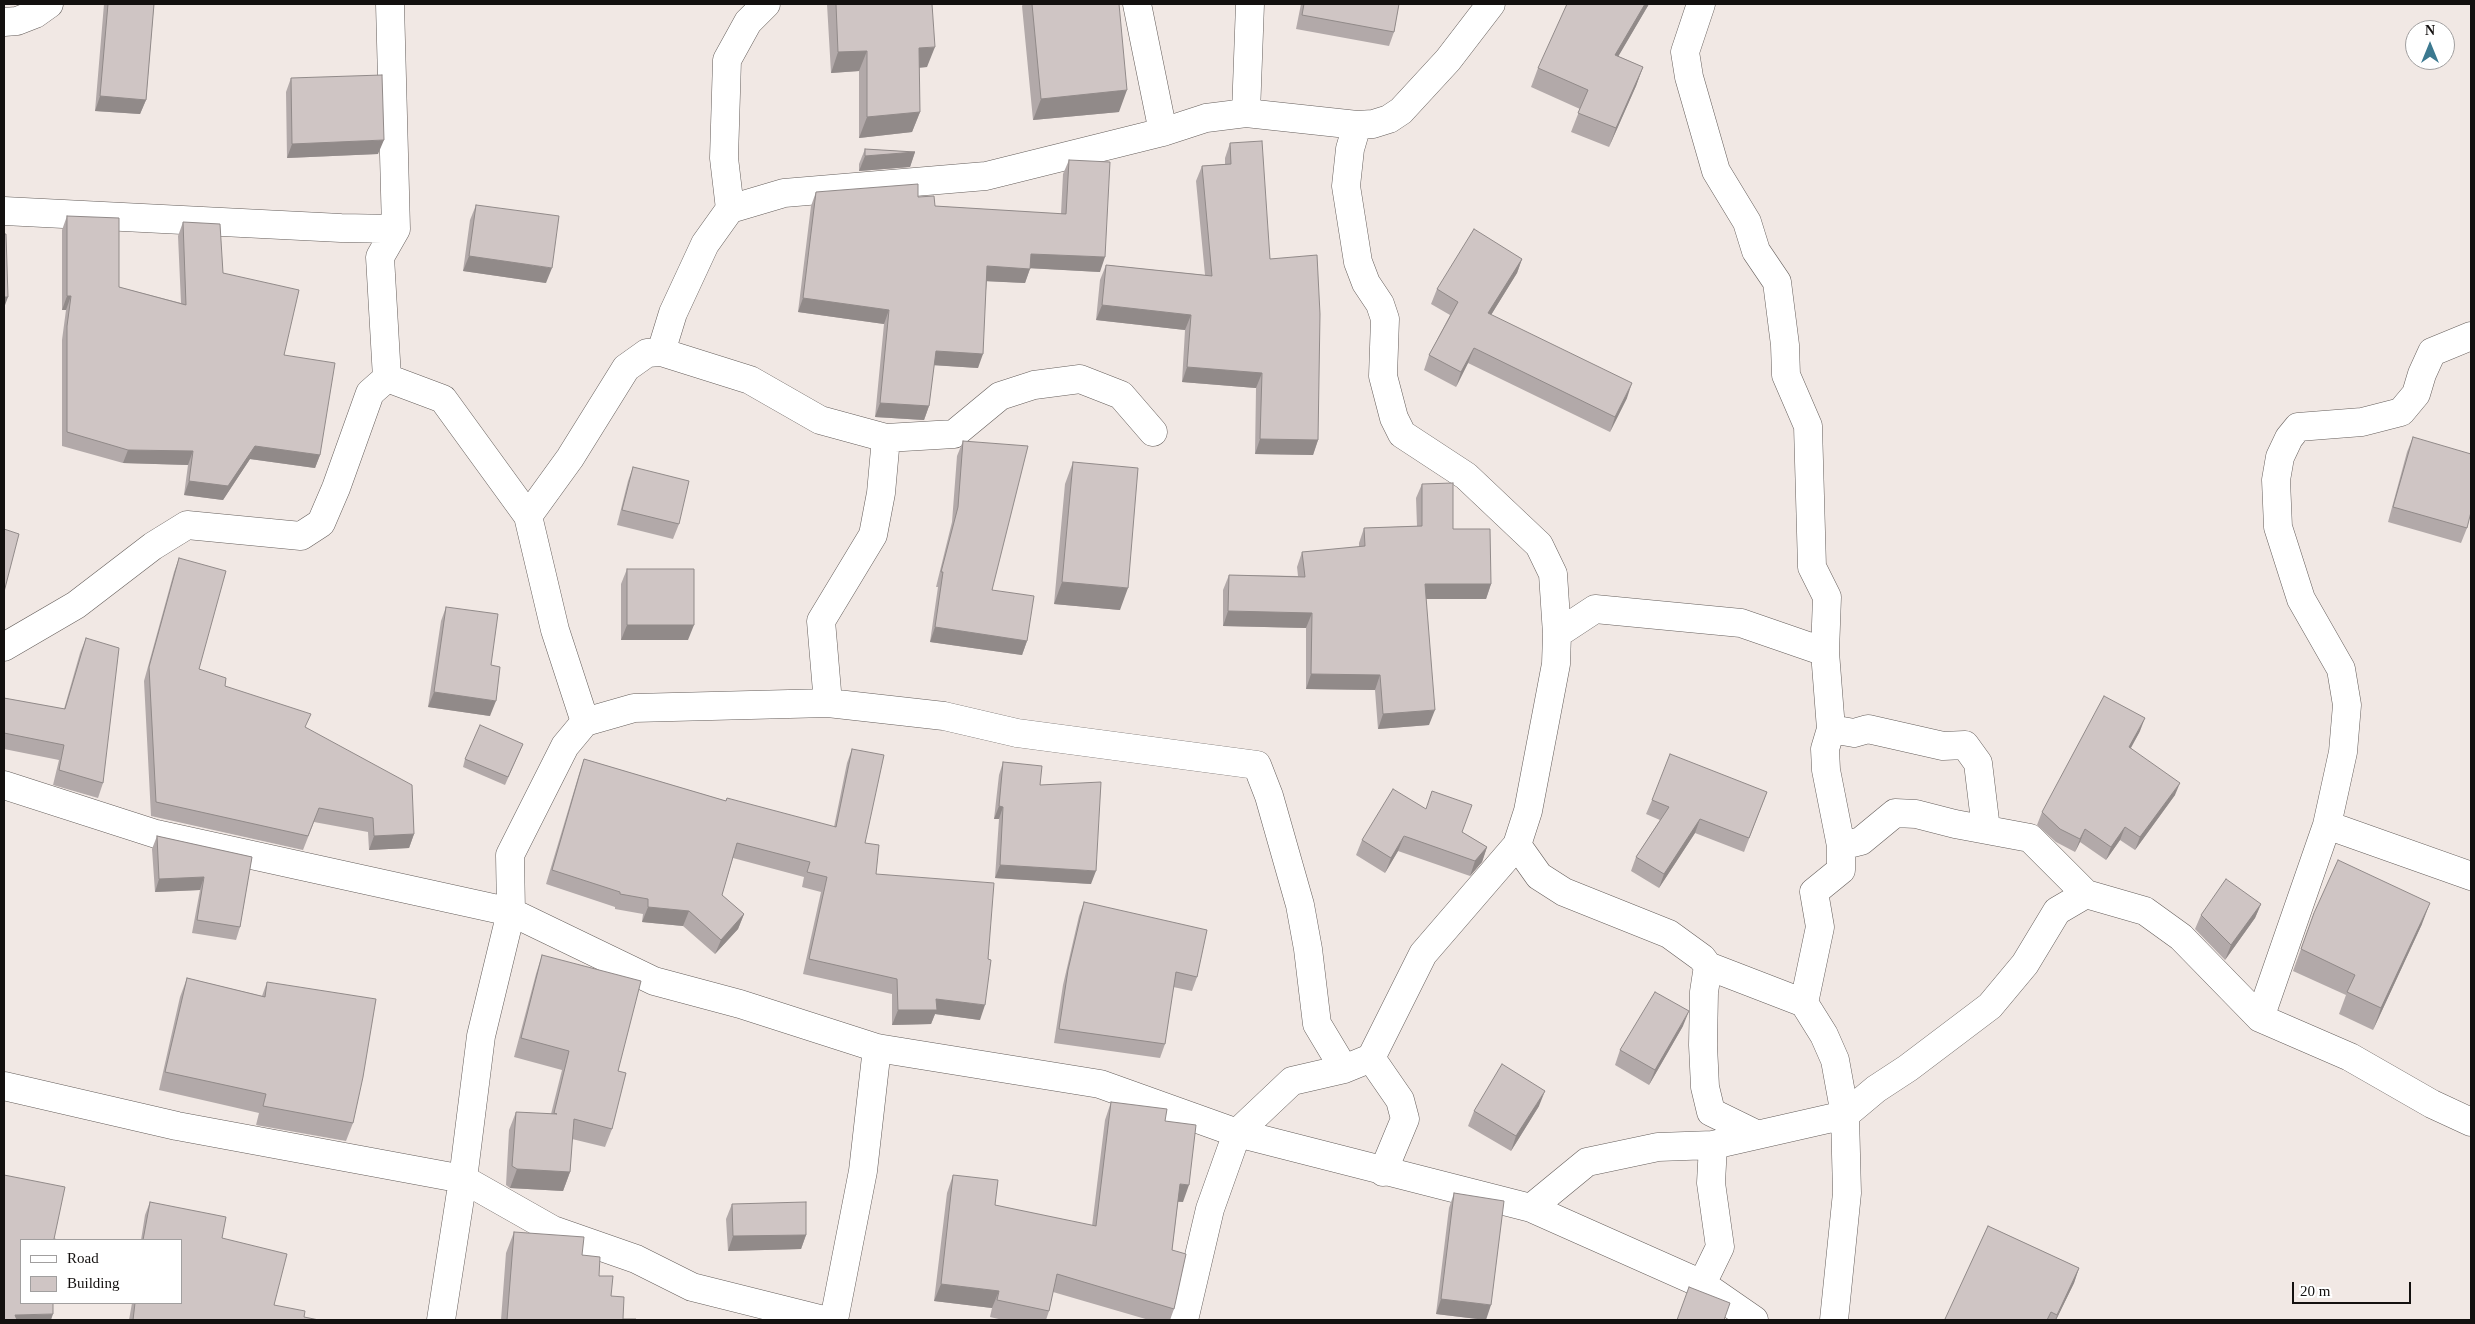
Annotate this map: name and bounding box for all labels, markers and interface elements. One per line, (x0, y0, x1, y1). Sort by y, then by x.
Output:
north arrow (2405, 20, 2455, 70)
text: N (2425, 23, 2435, 38)
legend (20, 1239, 182, 1304)
text: Road (67, 1250, 99, 1266)
scale bar (2295, 1272, 2414, 1304)
text: Building (67, 1275, 120, 1291)
text: 20 m (2300, 1283, 2330, 1299)

